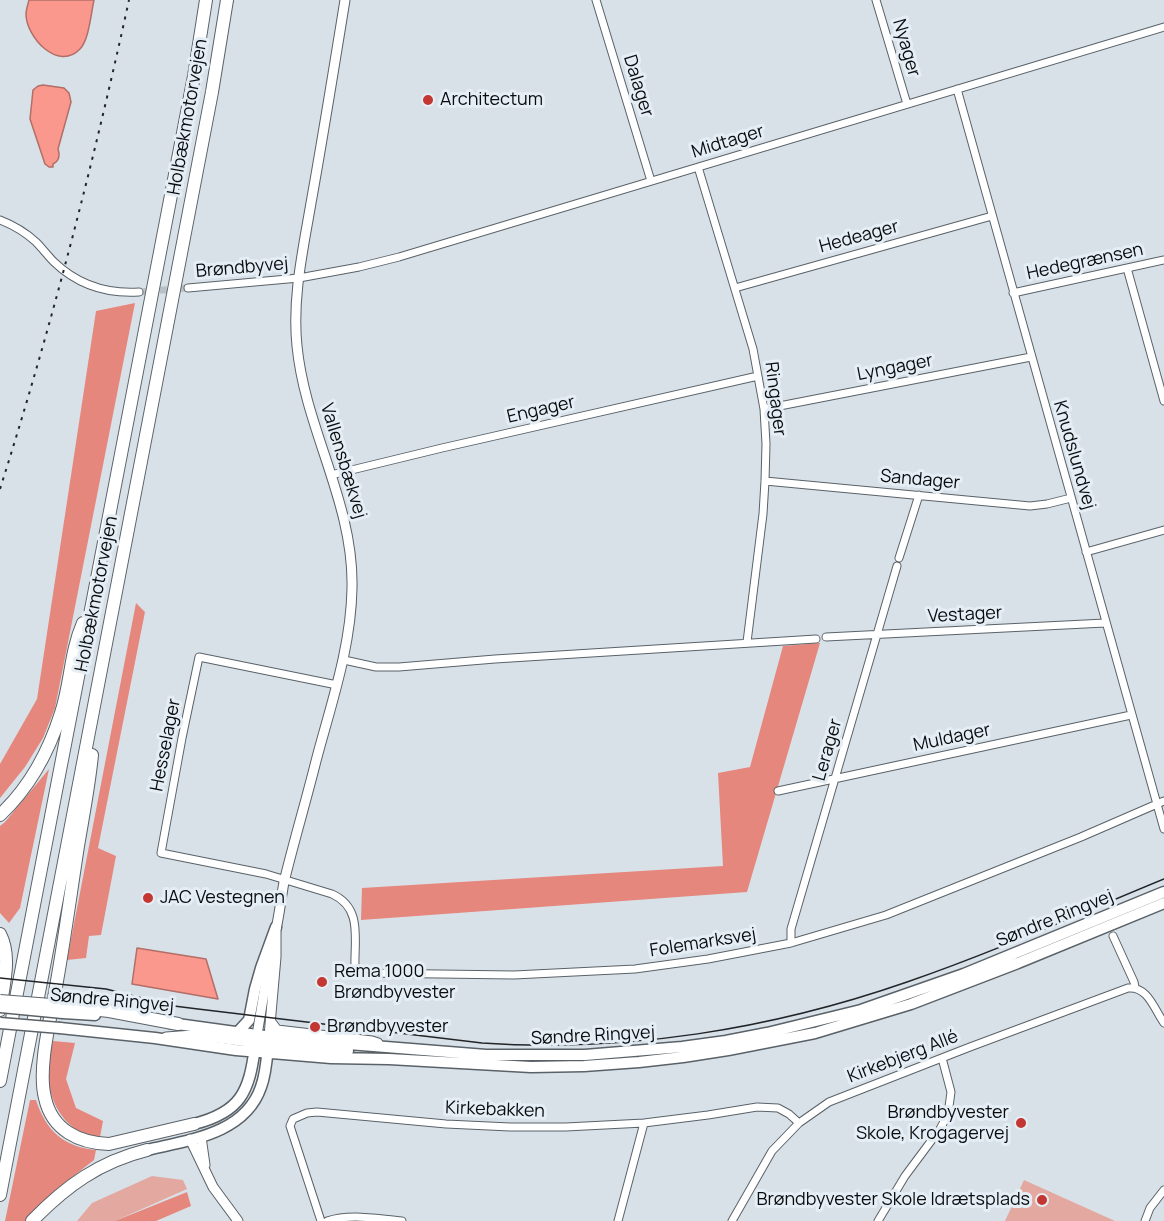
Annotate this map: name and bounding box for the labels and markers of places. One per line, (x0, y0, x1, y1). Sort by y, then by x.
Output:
place label: Architectum (440, 89, 543, 111)
marker: Architectum (421, 93, 435, 107)
place label: JAC Vestegnen (160, 887, 285, 909)
marker: JAC Vestegnen (141, 891, 155, 905)
place label: Rema 1000 Brøndbyvester (334, 961, 456, 1004)
marker: Rema 1000 Brøndbyvester (315, 975, 329, 989)
place label: Brøndbyvester (327, 1016, 449, 1038)
marker: Brøndbyvester (308, 1020, 322, 1034)
place label: Brøndbyvester Skole, Krogagervej (856, 1102, 1009, 1144)
marker: Brøndbyvester Skole, Krogagervej (1014, 1116, 1028, 1130)
place label: Brøndbyvester Skole Idrætsplads (756, 1189, 1030, 1211)
marker: Brøndbyvester Skole Idrætsplads (1035, 1193, 1049, 1207)

